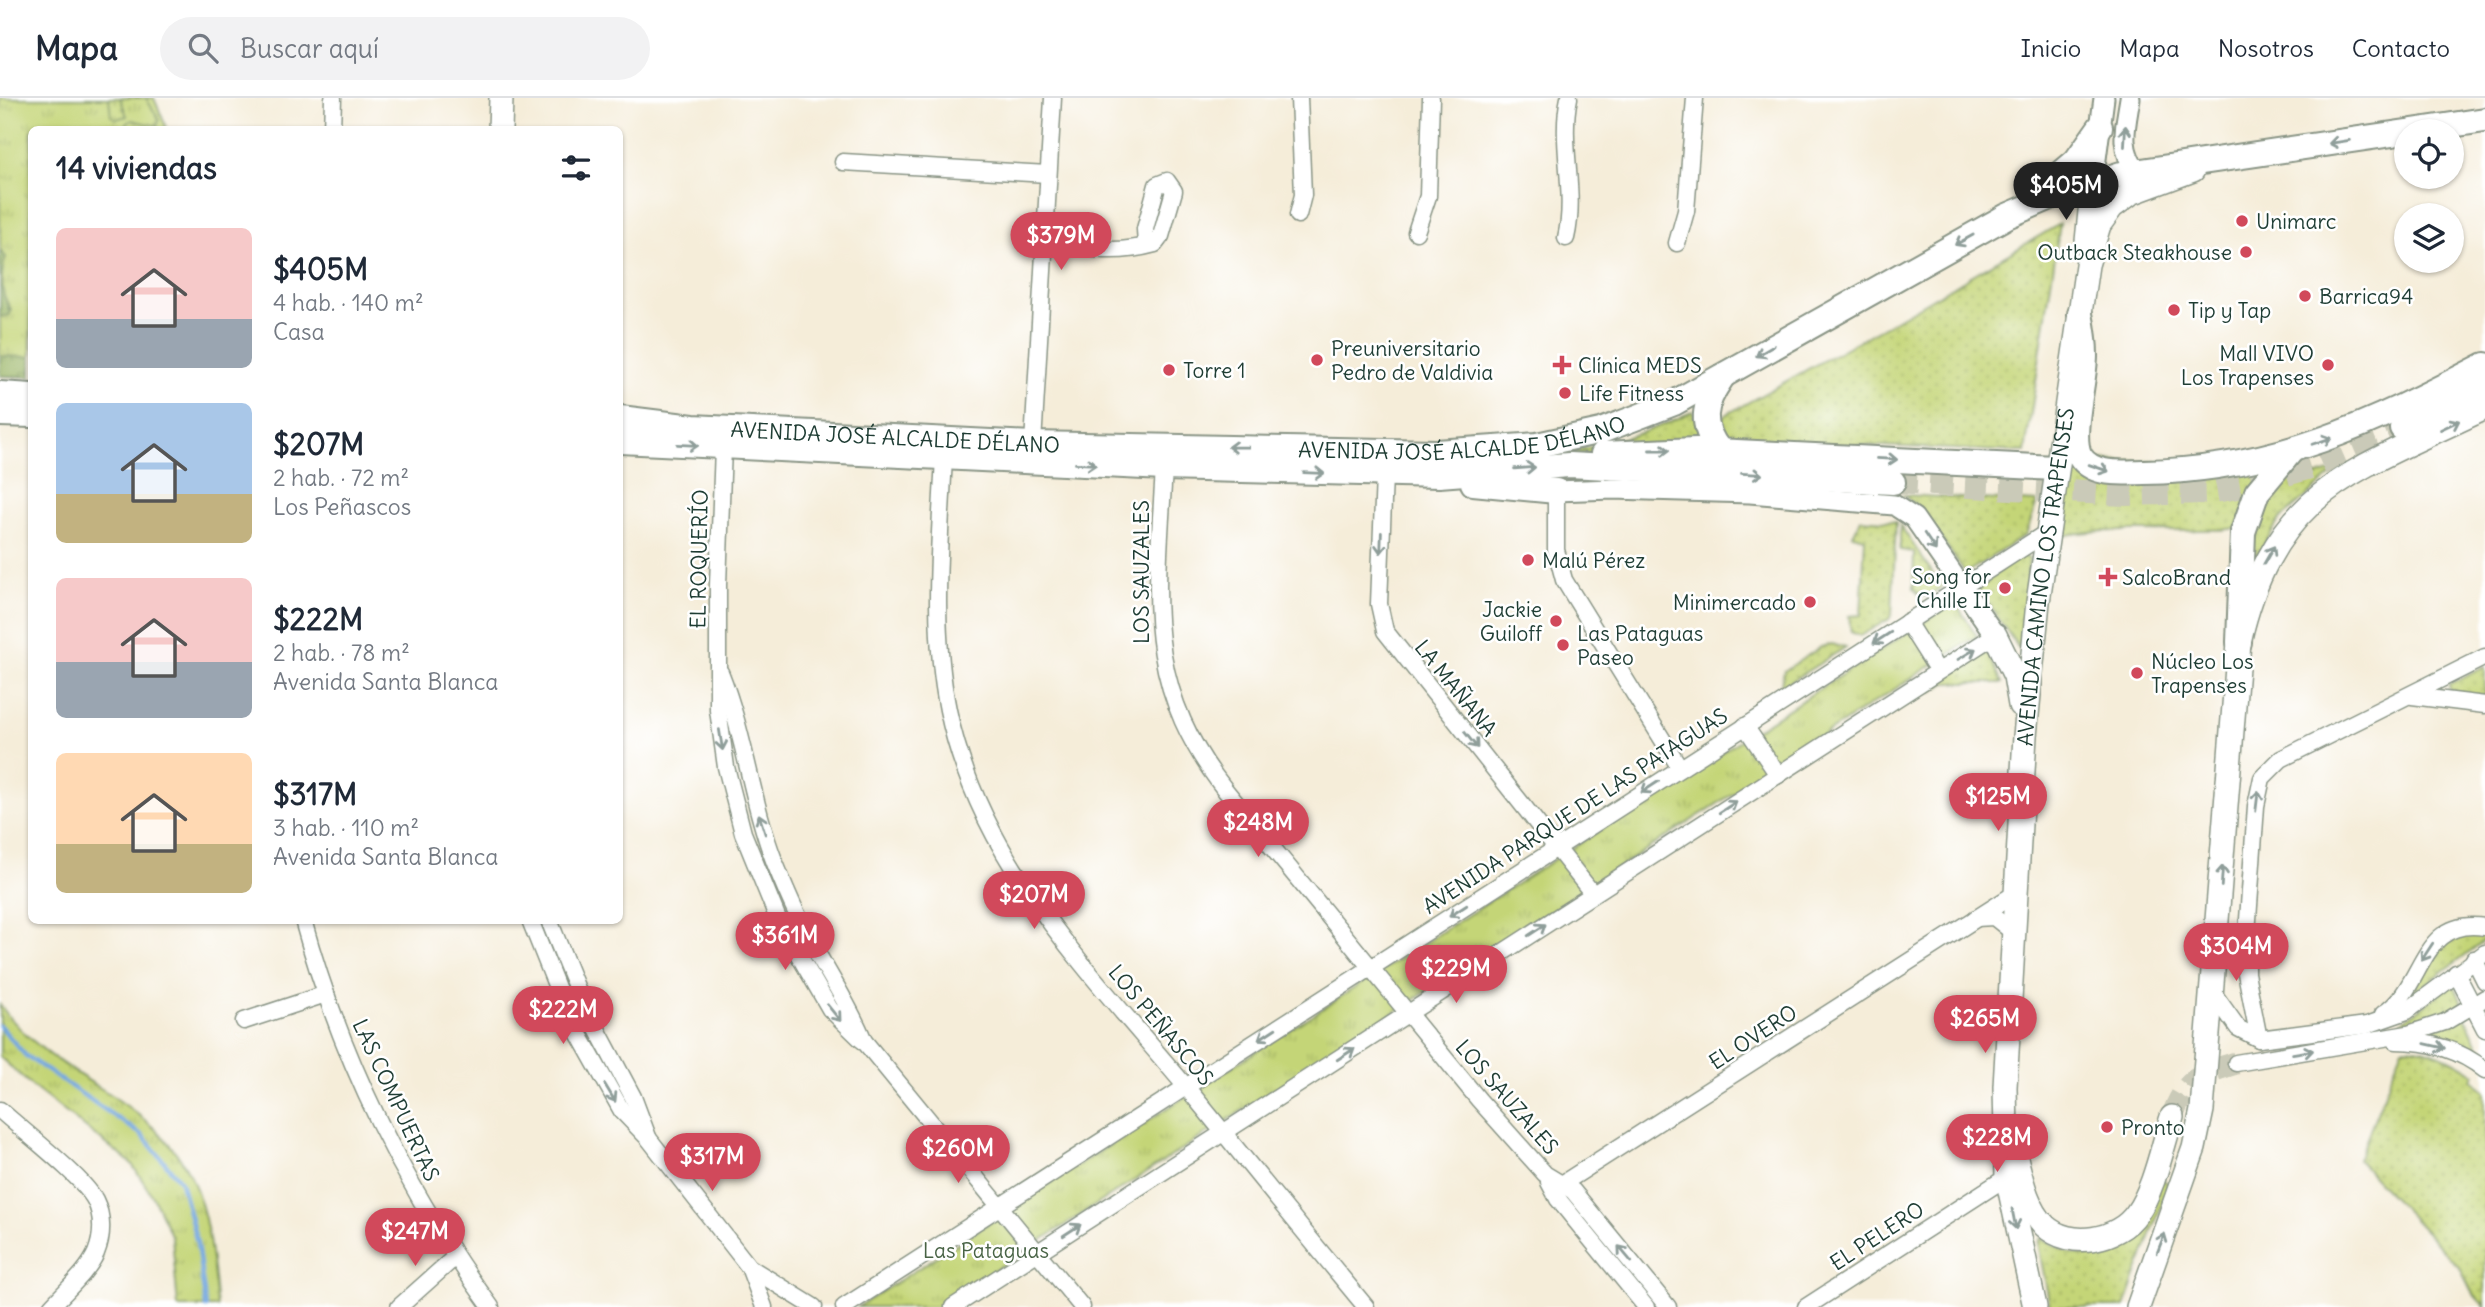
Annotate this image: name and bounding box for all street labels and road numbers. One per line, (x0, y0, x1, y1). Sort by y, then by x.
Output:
street label: AVENIDA CAMINO LOS TRAPENSES (2011, 406, 2080, 747)
street label: AVENIDA JOSÉ ALCALDE DÉLANO (1298, 409, 1629, 466)
street label: AVENIDA JOSÉ ALCALDE DÉLANO (730, 415, 1060, 458)
street label: EL ROQUERÍO (684, 489, 714, 629)
street label: LOS SAUZALES (1128, 500, 1155, 644)
street label: LA MAÑANA (1409, 634, 1503, 742)
street label: AVENIDA PARQUE DE LAS PATAGUAS (1417, 702, 1733, 920)
street label: LOS PEÑASCOS (1103, 959, 1219, 1091)
street label: EL OVERO (1704, 998, 1802, 1076)
street label: LAS COMPUERTAS (347, 1015, 445, 1185)
street label: LOS SAUZALES (1450, 1034, 1564, 1160)
street label: EL PELERO (1825, 1196, 1929, 1276)

